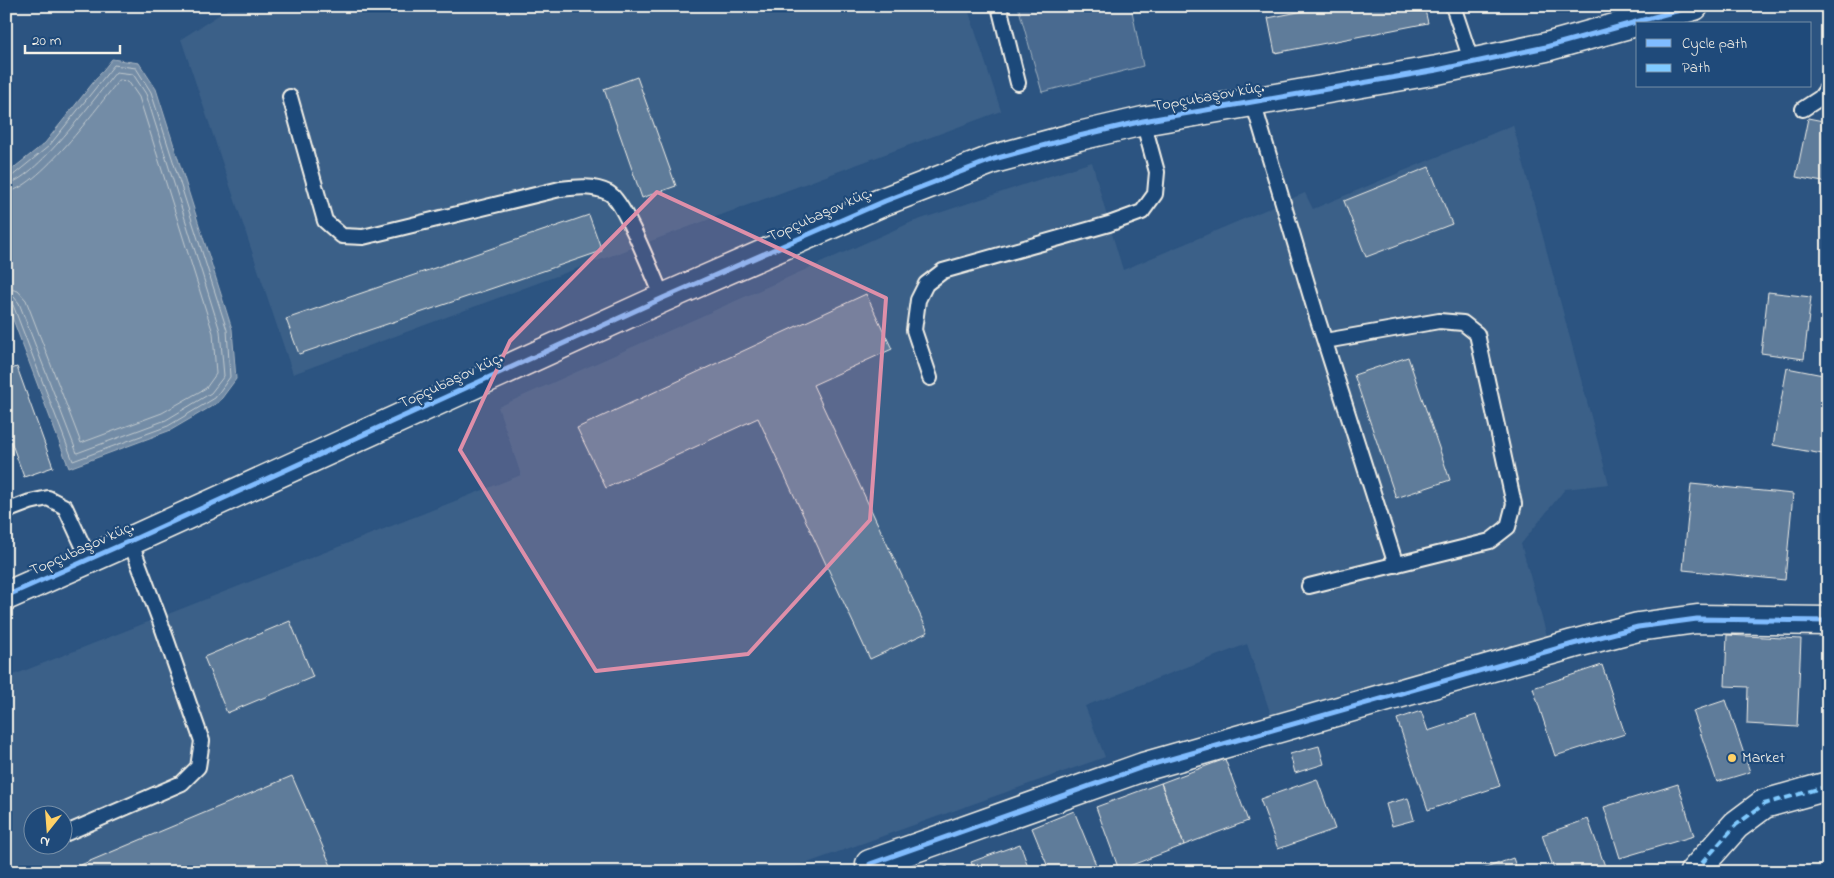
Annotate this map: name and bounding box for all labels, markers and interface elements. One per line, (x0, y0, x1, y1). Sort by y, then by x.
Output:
scale bar (25, 22, 120, 54)
legend (1636, 22, 1812, 88)
text: 20 m (32, 30, 62, 52)
text: Cycle path (1682, 33, 1747, 56)
text: Path (1682, 57, 1710, 79)
street label: Topçubaşov küç. (1152, 75, 1266, 119)
street label: Topçubaşov küç. (764, 181, 876, 249)
street label: Topçubaşov küç. (395, 346, 507, 416)
street label: Topçubaşov küç. (26, 515, 138, 583)
place label: Market (1742, 746, 1785, 770)
marker: Market (1726, 752, 1738, 764)
north arrow (22, 806, 72, 856)
text: N (37, 830, 52, 852)

